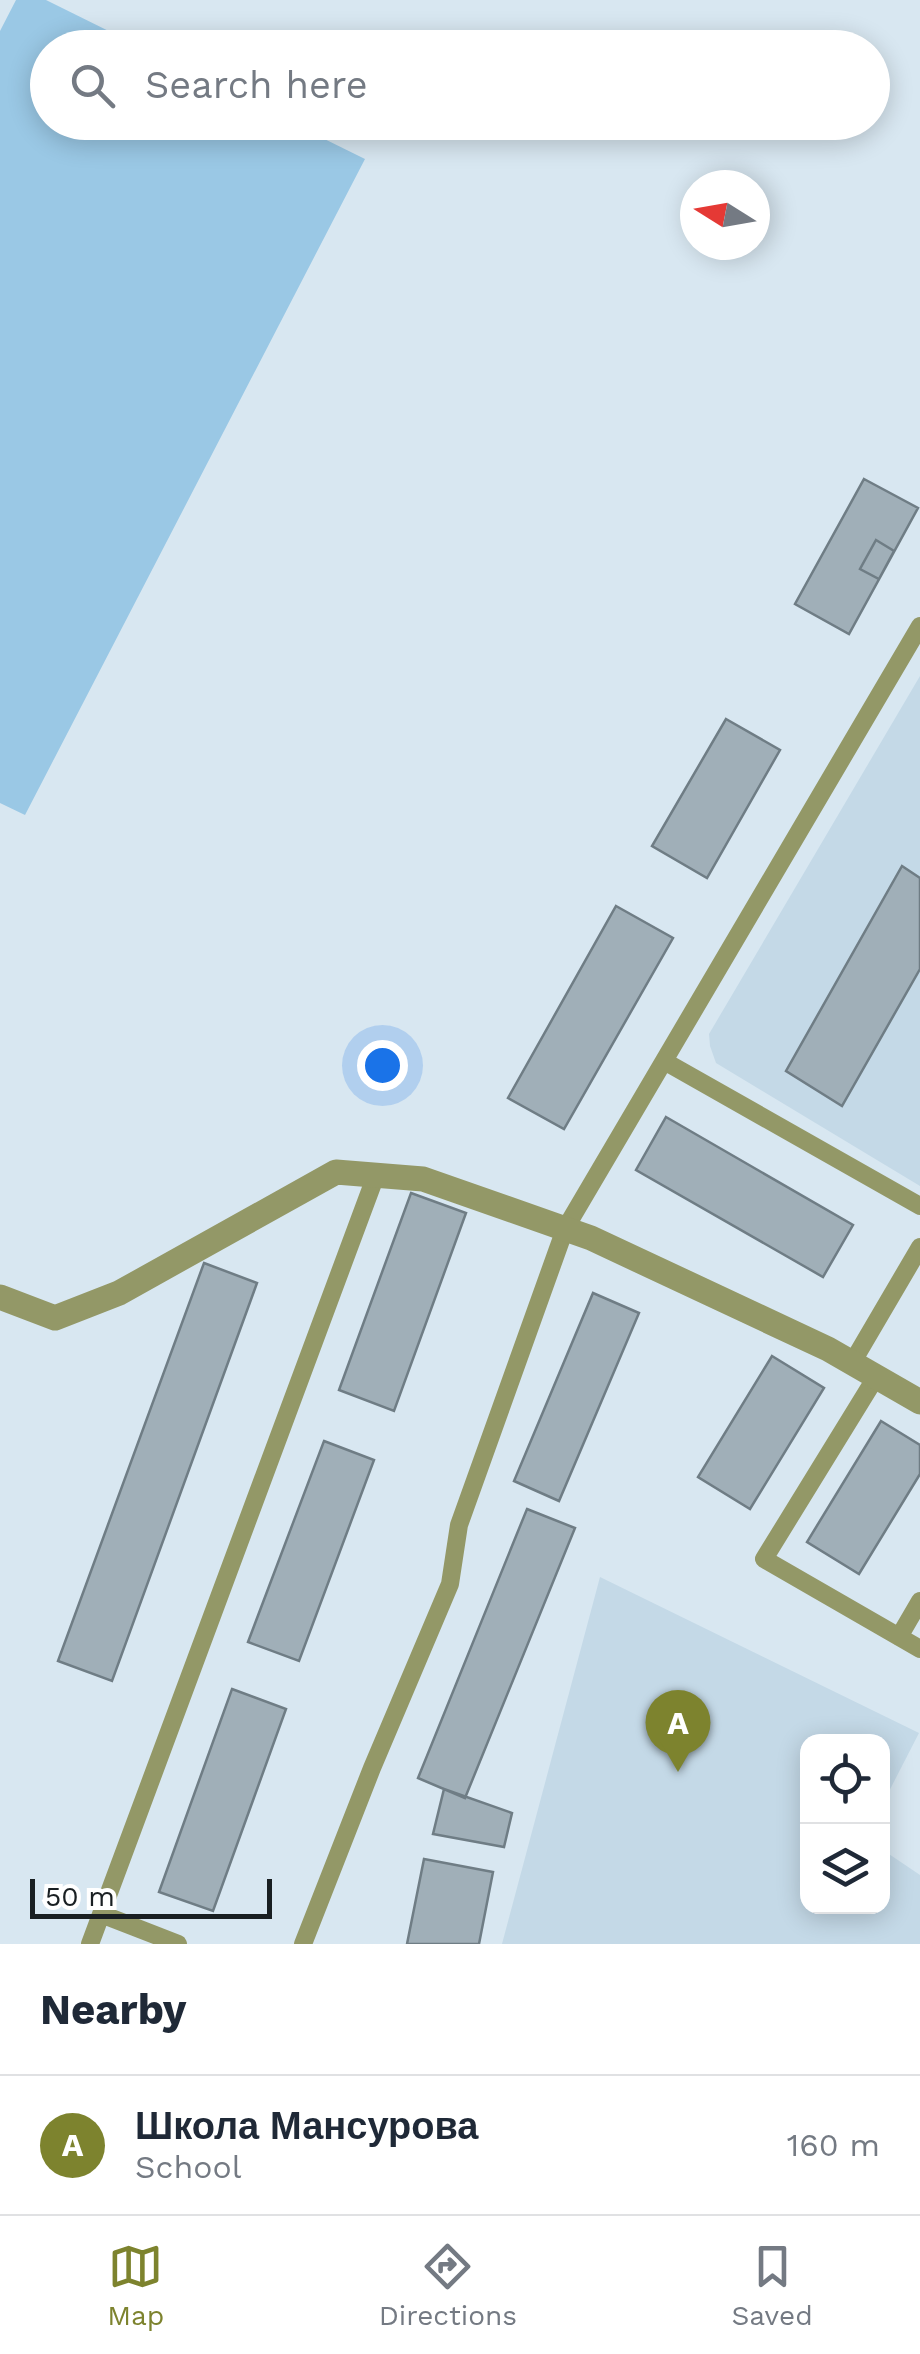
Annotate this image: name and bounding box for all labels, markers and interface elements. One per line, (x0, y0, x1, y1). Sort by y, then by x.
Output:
search box (30, 30, 890, 140)
icon: search (65, 58, 120, 113)
text: Search here (145, 63, 368, 107)
north arrow (680, 170, 770, 260)
your location (357, 1040, 408, 1091)
pin: A (646, 1690, 710, 1772)
map controls (800, 1734, 890, 1914)
button: locate (800, 1734, 890, 1824)
button: layers (800, 1824, 890, 1914)
scale bar (30, 1874, 272, 1918)
text: 50 m (45, 1880, 115, 1913)
text: Nearby (40, 1985, 187, 2034)
text: Школа Мансурова (135, 2104, 479, 2148)
text: A (62, 2126, 83, 2164)
text: 160 m (787, 2126, 880, 2164)
text: School (135, 2148, 241, 2186)
tab: Map (107, 2239, 164, 2332)
tab: Directions (379, 2239, 517, 2332)
tab: Saved (731, 2239, 813, 2332)

